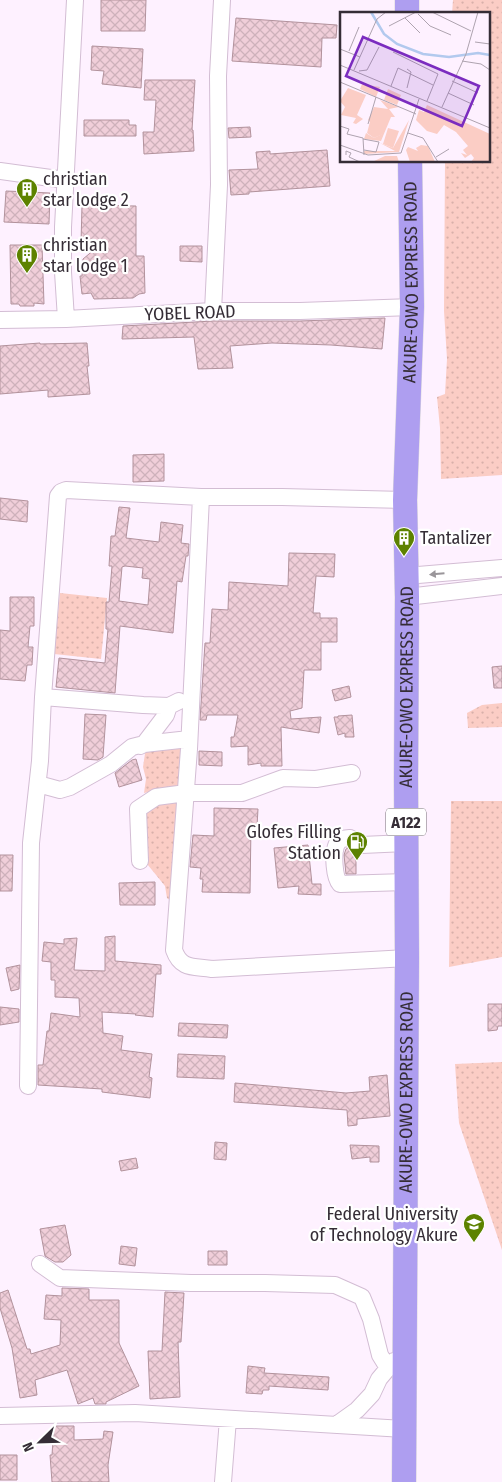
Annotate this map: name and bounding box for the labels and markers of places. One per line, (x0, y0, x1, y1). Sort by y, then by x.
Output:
place label: christian star lodge 2 (43, 168, 129, 211)
building icon: christian star lodge 2 (15, 177, 39, 208)
place label: christian star lodge 1 (43, 234, 128, 277)
building icon: christian star lodge 1 (15, 243, 39, 274)
building icon: Tantalizer (392, 526, 416, 557)
place label: Tantalizer (420, 527, 492, 549)
place label: Glofes Filling Station (247, 821, 342, 864)
fuel station icon: Glofes Filling Station (345, 830, 369, 861)
place label: Federal University of Technology Akure (310, 1203, 458, 1246)
school or university icon: Federal University of Technology Akure (462, 1212, 486, 1243)

